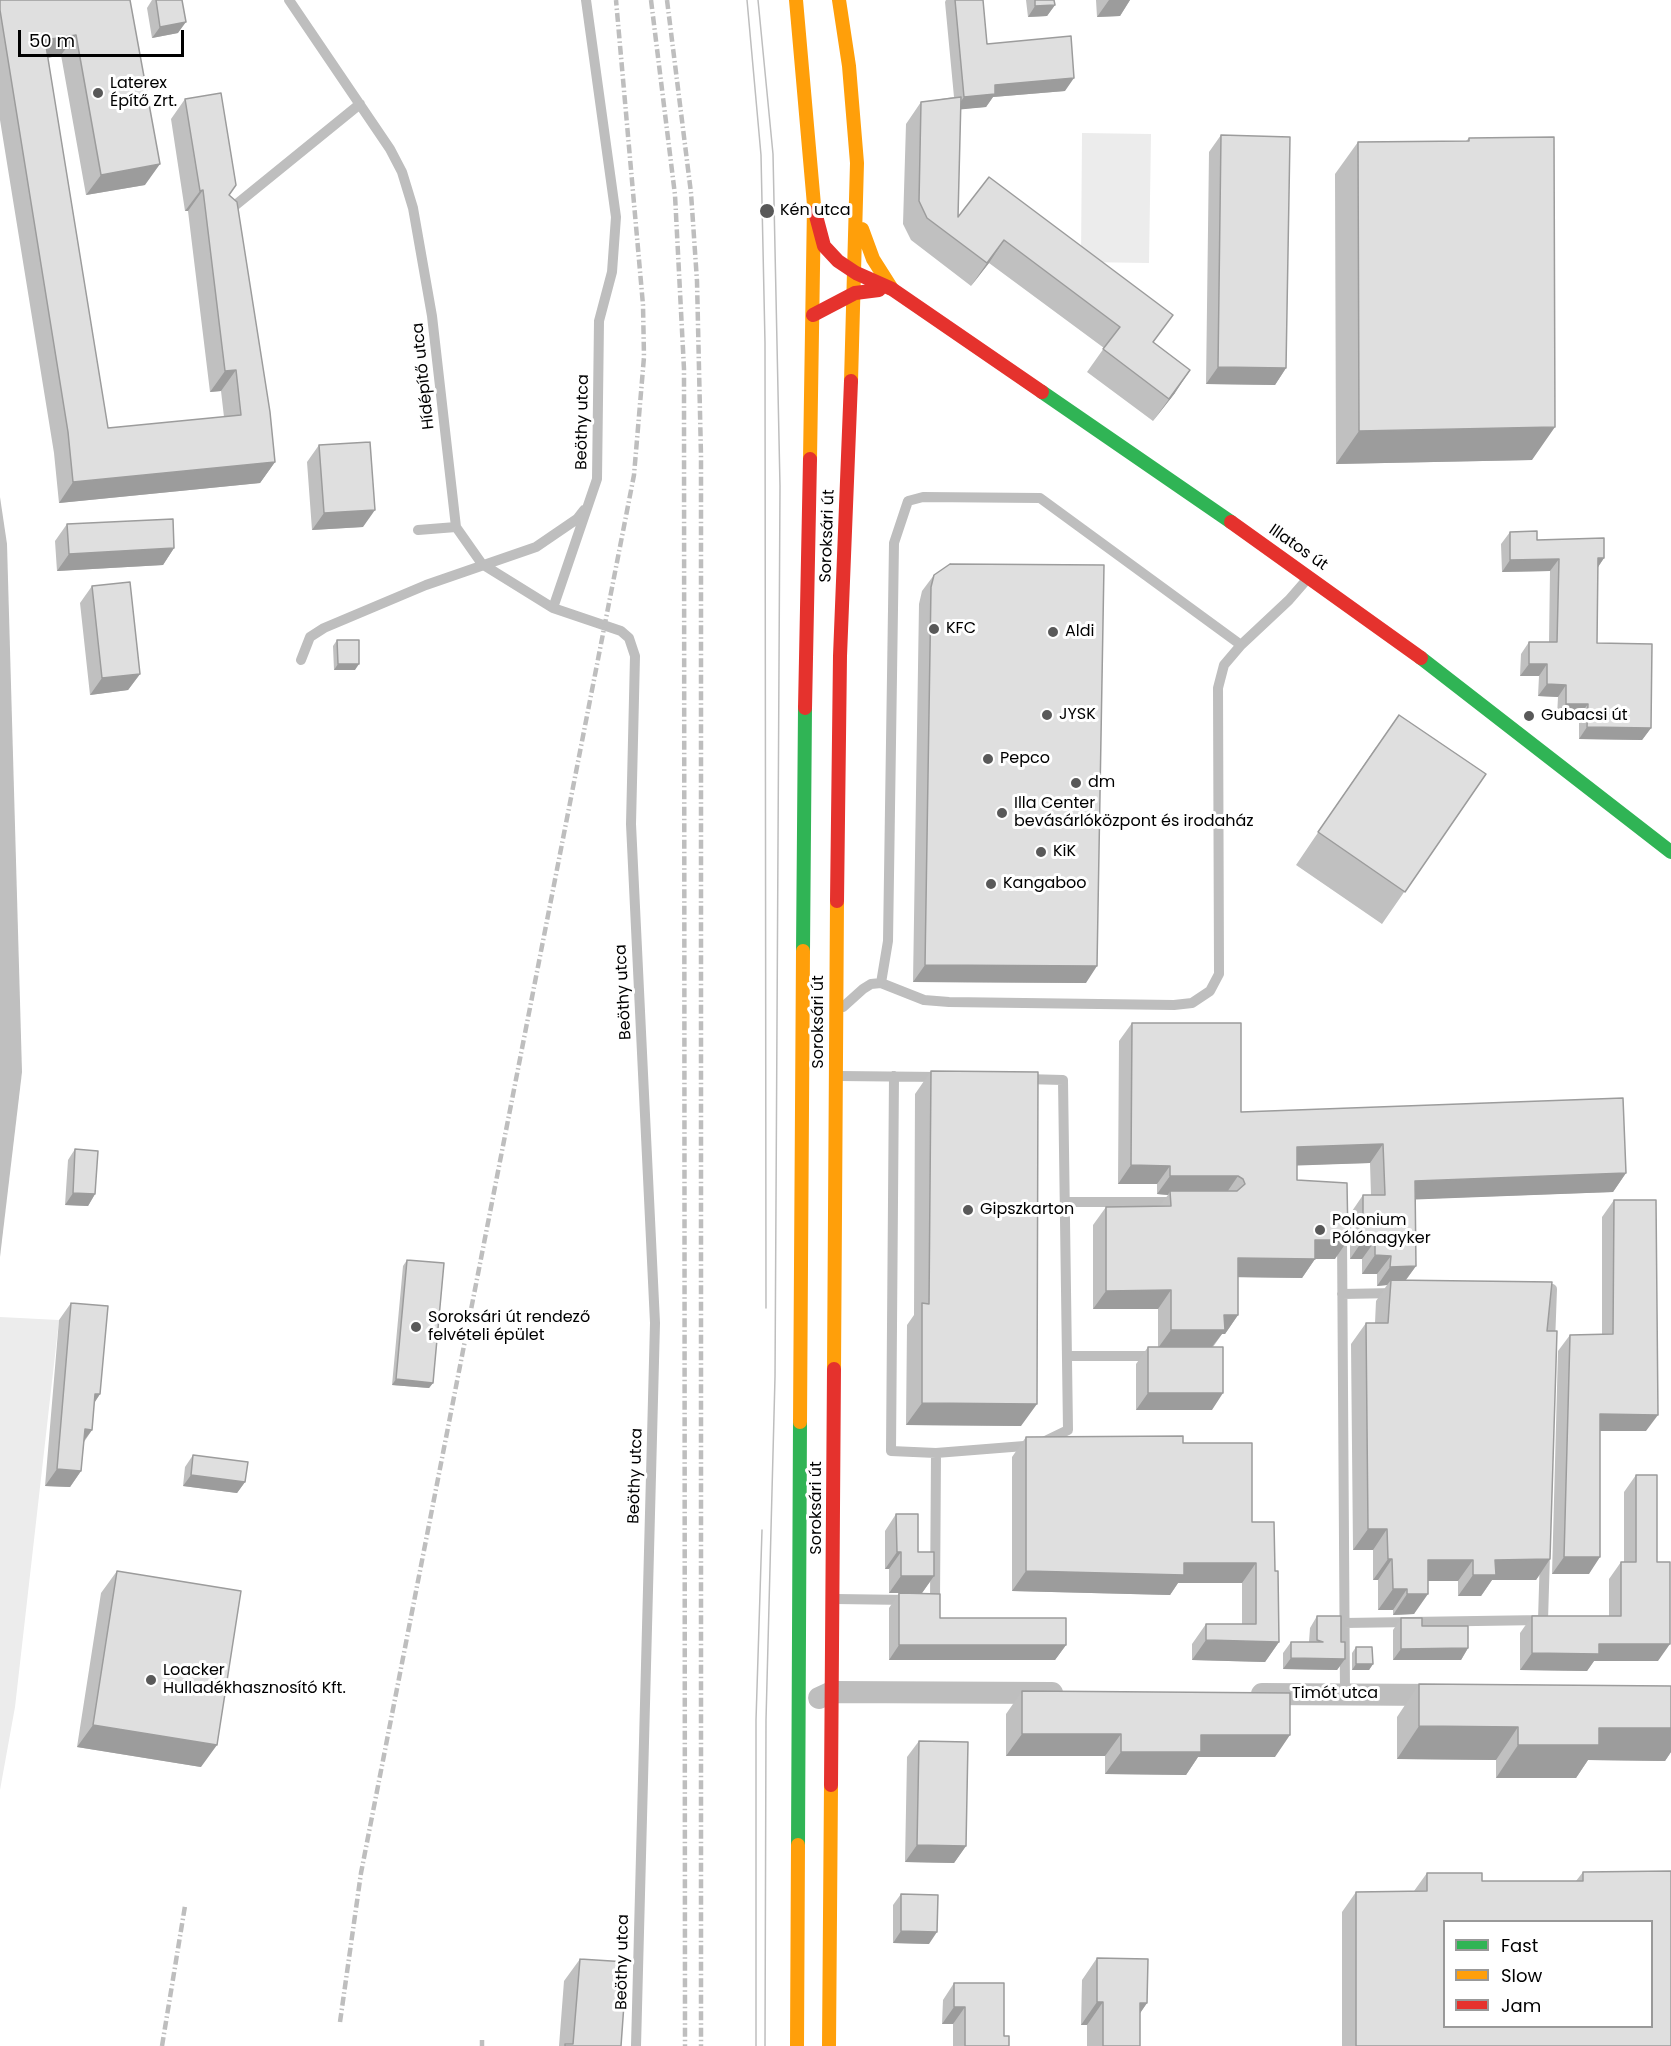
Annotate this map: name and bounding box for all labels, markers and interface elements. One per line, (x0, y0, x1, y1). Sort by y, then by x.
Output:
scale bar (21, 18, 188, 56)
text: 50 m (29, 28, 75, 53)
place label: Laterex Építő Zrt. (110, 74, 177, 112)
marker: Laterex Építő Zrt. (91, 86, 105, 100)
place label: Kén utca (780, 201, 851, 221)
marker: Kén utca (758, 202, 776, 220)
street label: Hídépítő utca (409, 322, 439, 430)
street label: Beöthy utca (573, 374, 593, 470)
street label: Soroksári út (817, 489, 839, 583)
street label: Illatos út (1265, 521, 1331, 575)
place label: KFC (946, 619, 976, 639)
marker: KFC (927, 622, 941, 636)
place label: Aldi (1065, 622, 1094, 642)
marker: Aldi (1046, 625, 1060, 639)
place label: JYSK (1059, 705, 1096, 725)
place label: Gubacsi út (1541, 706, 1628, 726)
marker: JYSK (1040, 708, 1054, 722)
marker: Gubacsi út (1522, 709, 1536, 723)
place label: Pepco (1000, 749, 1050, 769)
marker: Pepco (981, 752, 995, 766)
place label: dm (1088, 773, 1115, 793)
marker: dm (1069, 776, 1083, 790)
place label: Illa Center bevásárlóközpont és irodaház (1014, 794, 1254, 832)
marker: Illa Center bevásárlóközpont és irodaház (995, 806, 1009, 820)
place label: KiK (1053, 842, 1076, 862)
marker: KiK (1034, 845, 1048, 859)
place label: Kangaboo (1003, 874, 1087, 894)
marker: Kangaboo (984, 877, 998, 891)
street label: Beöthy utca (612, 944, 636, 1040)
street label: Soroksári út (809, 975, 829, 1069)
place label: Gipszkarton (980, 1200, 1074, 1220)
marker: Gipszkarton (961, 1203, 975, 1217)
place label: Polonium Pólónagyker (1332, 1211, 1431, 1249)
marker: Polonium Pólónagyker (1313, 1223, 1327, 1237)
place label: Soroksári út rendező felvételi épület (428, 1308, 590, 1346)
marker: Soroksári út rendező felvételi épület (409, 1320, 423, 1334)
street label: Beöthy utca (625, 1428, 647, 1524)
street label: Soroksári út (807, 1461, 827, 1555)
place label: Loacker Hulladékhasznosító Kft. (163, 1661, 346, 1699)
marker: Loacker Hulladékhasznosító Kft. (144, 1673, 158, 1687)
street label: Timót utca (1292, 1684, 1378, 1704)
street label: Beöthy utca (613, 1914, 633, 2010)
legend (1443, 1920, 1653, 2028)
text: Fast (1501, 1933, 1538, 1958)
text: Slow (1501, 1963, 1542, 1988)
text: Jam (1501, 1993, 1541, 2018)

